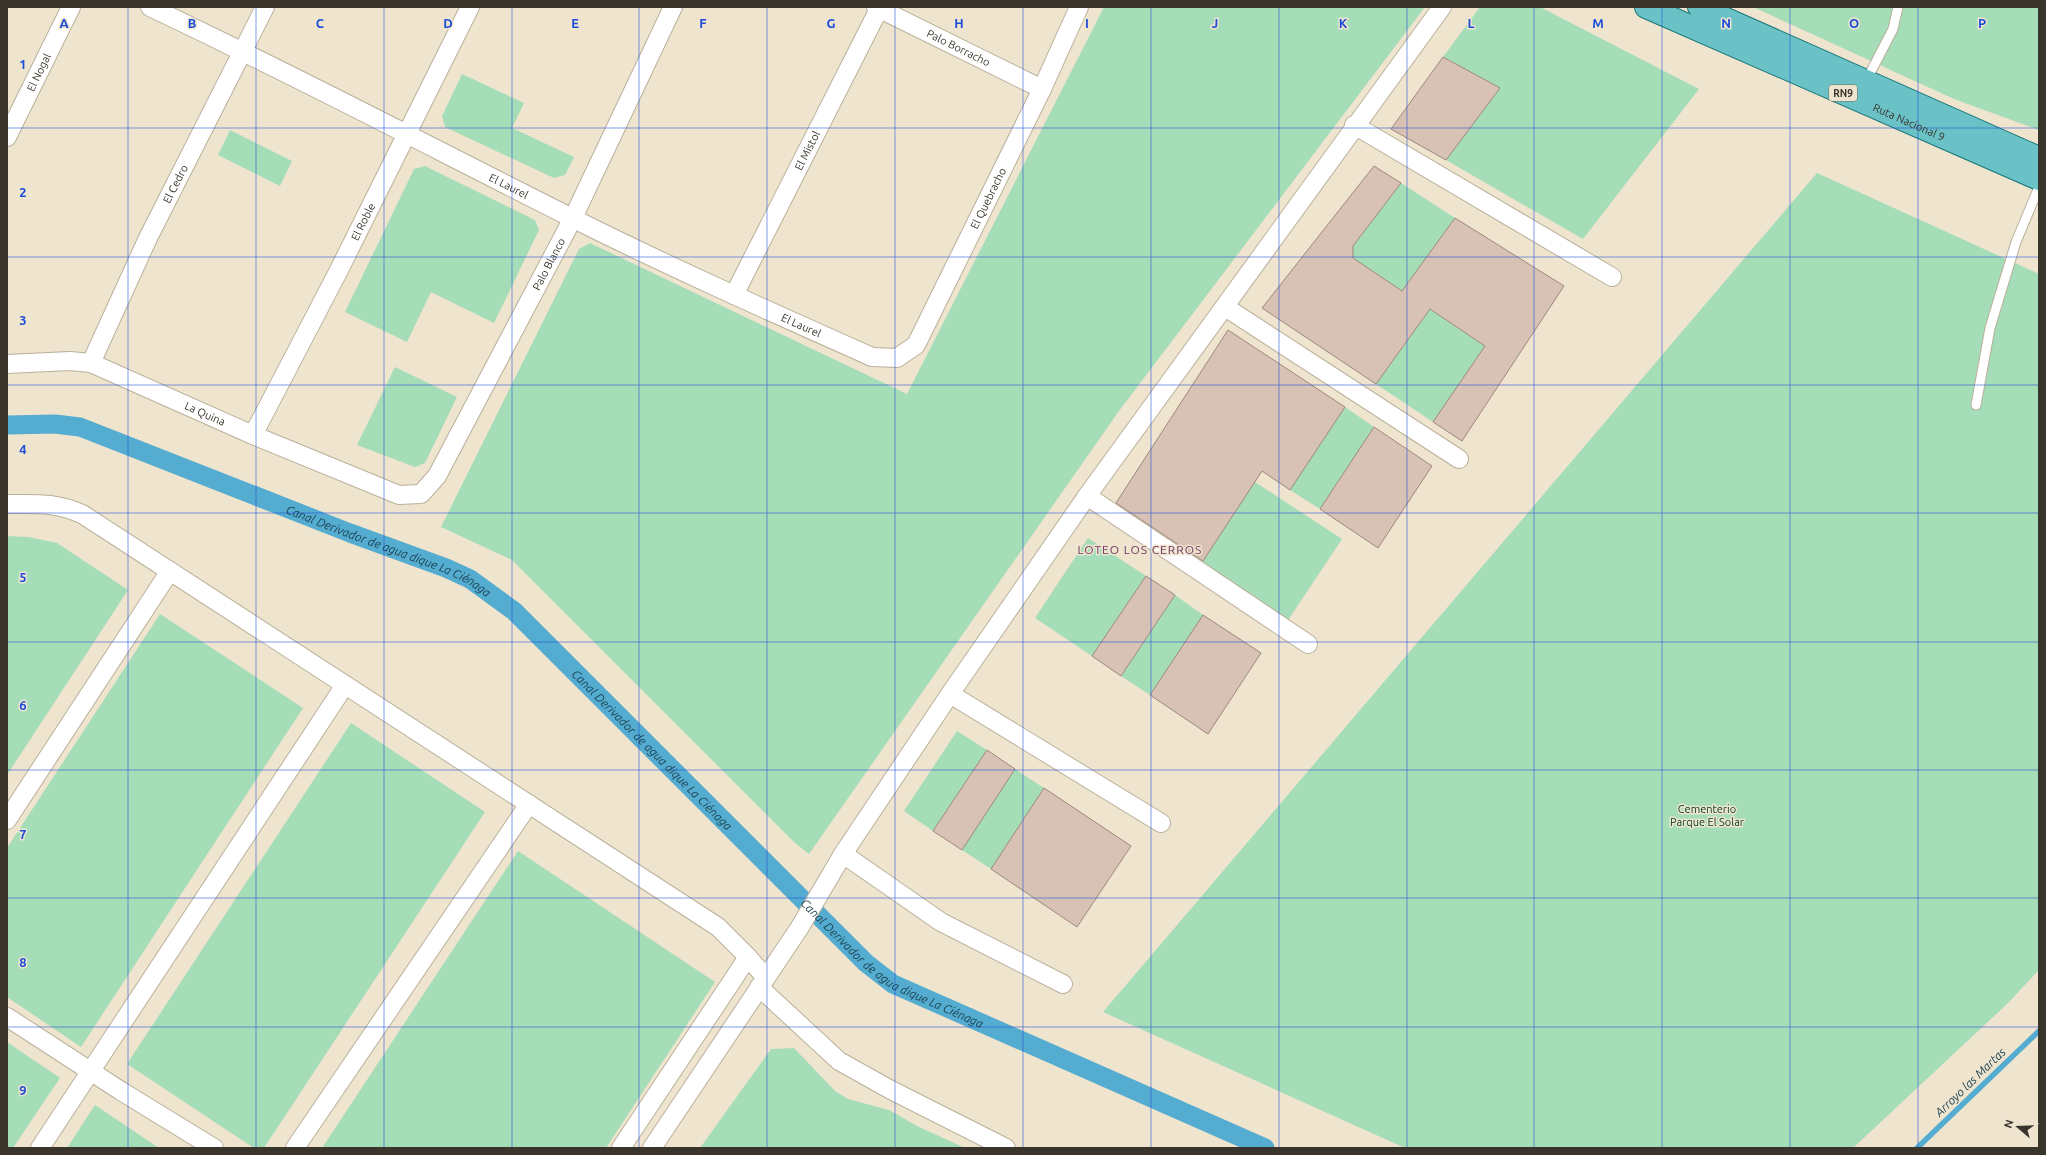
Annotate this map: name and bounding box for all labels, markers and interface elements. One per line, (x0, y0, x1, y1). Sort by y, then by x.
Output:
text: A (59, 16, 69, 30)
text: B (188, 16, 197, 30)
text: C (316, 16, 325, 30)
text: D (443, 16, 453, 30)
text: E (571, 16, 579, 30)
text: F (699, 16, 707, 30)
text: G (827, 16, 836, 30)
text: H (954, 16, 964, 30)
text: I (1085, 16, 1089, 30)
text: J (1212, 16, 1218, 30)
text: K (1339, 16, 1348, 30)
text: L (1467, 16, 1475, 30)
text: M (1592, 16, 1604, 30)
text: N (1721, 16, 1731, 30)
text: O (1849, 16, 1859, 30)
text: P (1978, 16, 1986, 30)
street label: Palo Borracho (925, 27, 992, 68)
street label: El Nogal (24, 51, 53, 93)
text: 1 (19, 57, 27, 71)
road number: RN9 (1829, 85, 1857, 101)
street label: Ruta Nacional 9 (1871, 101, 1947, 143)
street label: El Mistol (792, 129, 822, 172)
street label: El Cedro (161, 163, 190, 205)
street label: El Quebracho (968, 166, 1008, 231)
street label: El Laurel (487, 171, 530, 201)
text: 2 (19, 185, 27, 199)
street label: El Roble (349, 201, 377, 242)
street label: Palo Blanco (530, 236, 567, 292)
street label: El Laurel (779, 311, 823, 340)
text: 3 (19, 313, 27, 327)
street label: La Quina (183, 399, 227, 428)
text: 4 (19, 442, 27, 456)
water label: Canal Derivador de agua dique La Ciénaga (284, 502, 494, 599)
district label: LOTEO LOS CERROS (1078, 543, 1202, 556)
text: 5 (19, 570, 27, 584)
water label: Canal Derivador de agua dique La Ciénaga (570, 667, 736, 833)
text: 6 (19, 698, 27, 712)
park label: Cementerio Parque El Solar (1670, 803, 1745, 828)
text: 7 (19, 827, 27, 841)
water label: Canal Derivador de agua dique La Ciénaga (799, 896, 986, 1030)
text: 8 (19, 955, 27, 969)
water label: Arroyo las Martas (1931, 1045, 2008, 1120)
text: 9 (19, 1083, 27, 1097)
north arrow (1998, 1107, 2038, 1147)
text: N (2002, 1118, 2016, 1130)

